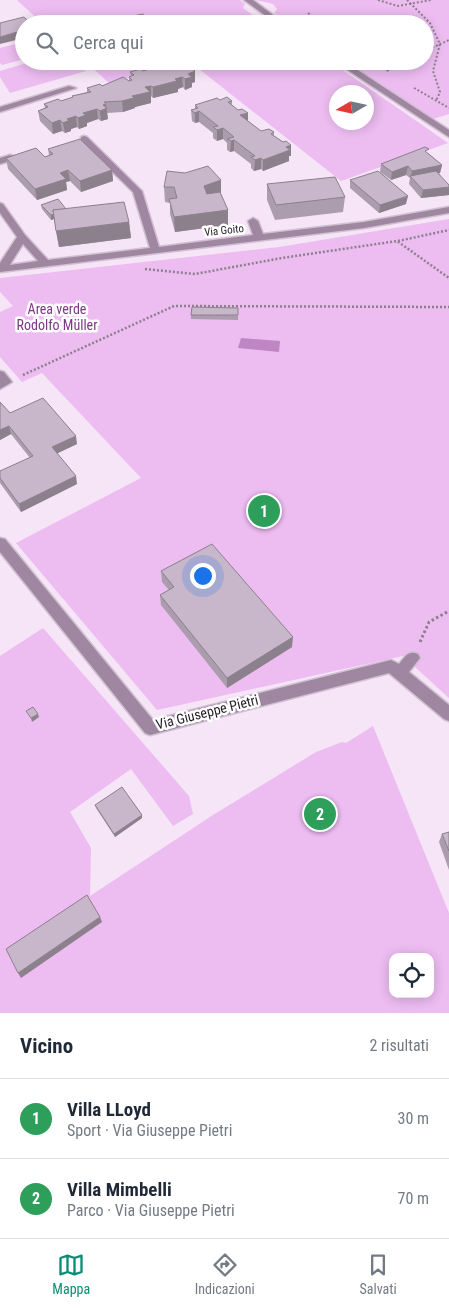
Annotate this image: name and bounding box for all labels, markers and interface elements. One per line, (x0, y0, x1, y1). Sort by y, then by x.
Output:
search box (15, 15, 434, 70)
icon: search (33, 29, 61, 57)
text: Cerca qui (73, 31, 144, 54)
north arrow (329, 85, 374, 130)
street label: Via Goito (204, 222, 245, 239)
park label: Area verde Rodolfo Müller (17, 301, 97, 333)
pin: 1 (248, 492, 280, 530)
your location (190, 563, 216, 589)
street label: Via Giuseppe Pietri (154, 692, 260, 732)
pin: 2 (304, 795, 336, 833)
map controls (389, 953, 434, 998)
button: locate (389, 953, 434, 998)
text: Vicino (20, 1034, 73, 1058)
text: 2 risultati (369, 1036, 429, 1055)
text: Villa LLoyd (67, 1098, 151, 1121)
text: 1 (32, 1109, 40, 1128)
text: 30 m (397, 1109, 429, 1128)
text: Sport · Via Giuseppe Pietri (67, 1121, 232, 1140)
text: Villa Mimbelli (67, 1178, 172, 1201)
text: 2 (32, 1189, 40, 1208)
text: 70 m (397, 1189, 429, 1208)
text: Parco · Via Giuseppe Pietri (67, 1201, 235, 1220)
tab: Mappa (52, 1251, 90, 1297)
tab: Indicazioni (195, 1251, 255, 1297)
tab: Salvati (360, 1251, 397, 1297)

